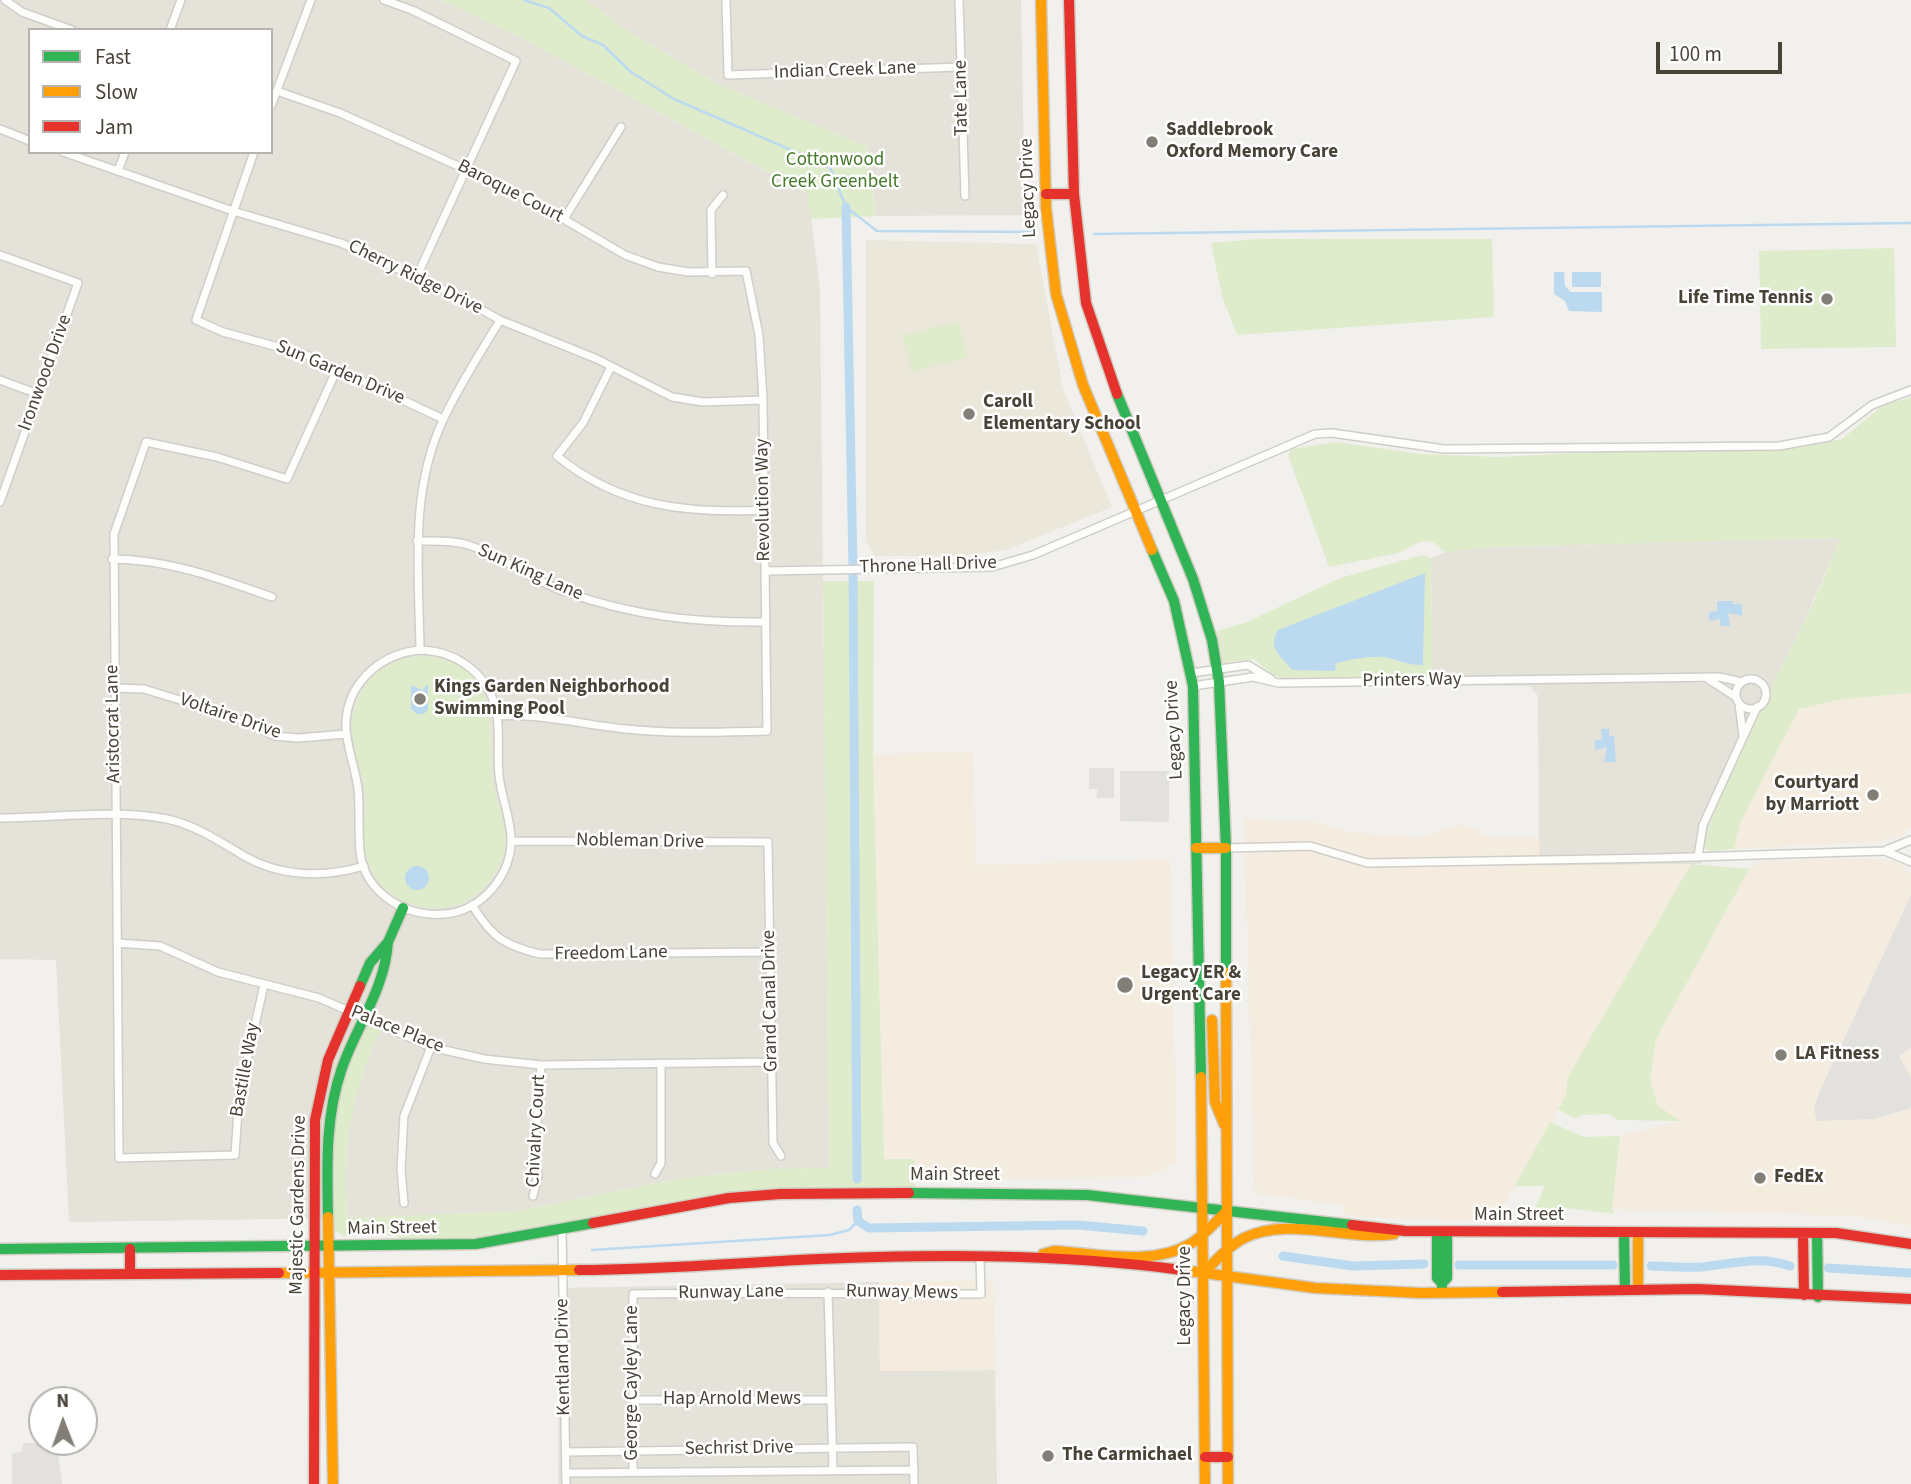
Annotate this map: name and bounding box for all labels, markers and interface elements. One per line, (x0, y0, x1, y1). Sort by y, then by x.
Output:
legend (28, 28, 273, 154)
scale bar (1659, 28, 1785, 72)
text: 100 m (1669, 39, 1722, 69)
text: Fast (95, 42, 131, 72)
street label: Indian Creek Lane (773, 57, 917, 85)
street label: Tate Lane (950, 60, 974, 136)
text: Slow (95, 77, 138, 107)
text: Jam (95, 112, 133, 142)
place label: Saddlebrook Oxford Memory Care (1166, 120, 1338, 164)
marker: Saddlebrook Oxford Memory Care (1144, 134, 1160, 150)
street label: Legacy Drive (1016, 138, 1042, 238)
park label: Cottonwood Creek Greenbelt (771, 150, 899, 194)
street label: Baroque Court (453, 155, 567, 229)
street label: Cherry Ridge Drive (344, 236, 486, 320)
place label: Life Time Tennis (1678, 288, 1813, 310)
marker: Life Time Tennis (1819, 291, 1835, 307)
street label: Ironwood Drive (14, 312, 78, 434)
street label: Sun Garden Drive (272, 336, 408, 410)
place label: Caroll Elementary School (983, 392, 1141, 436)
marker: Caroll Elementary School (961, 406, 977, 422)
street label: Revolution Way (752, 438, 776, 562)
street label: Sun King Lane (474, 540, 586, 606)
street label: Throne Hall Drive (859, 552, 997, 580)
street label: Aristocrat Lane (102, 665, 126, 783)
street label: Printers Way (1362, 669, 1462, 693)
place label: Kings Garden Neighborhood Swimming Pool (434, 677, 670, 721)
street label: Legacy Drive (1161, 680, 1189, 780)
street label: Voltaire Drive (176, 689, 284, 745)
marker: Kings Garden Neighborhood Swimming Pool (412, 691, 428, 707)
place label: Courtyard by Marriott (1765, 773, 1859, 817)
marker: Courtyard by Marriott (1865, 787, 1881, 803)
street label: Nobleman Drive (576, 829, 704, 855)
street label: Grand Canal Drive (758, 930, 784, 1072)
street label: Freedom Lane (554, 942, 668, 966)
place label: Legacy ER & Urgent Care (1141, 963, 1241, 1007)
marker: Legacy ER & Urgent Care (1115, 975, 1135, 995)
street label: Palace Place (347, 1001, 447, 1059)
street label: Bastille Way (226, 1021, 266, 1119)
place label: LA Fitness (1795, 1044, 1879, 1066)
marker: LA Fitness (1773, 1047, 1789, 1063)
street label: Chivalry Court (523, 1074, 551, 1188)
street label: Majestic Gardens Drive (286, 1115, 312, 1295)
street label: Main Street (910, 1165, 1000, 1187)
place label: FedEx (1774, 1167, 1824, 1189)
marker: FedEx (1752, 1170, 1768, 1186)
street label: Main Street (1474, 1205, 1564, 1227)
street label: Main Street (347, 1217, 437, 1241)
street label: Legacy Drive (1175, 1246, 1197, 1346)
street label: Runway Lane (678, 1281, 784, 1305)
street label: Runway Mews (846, 1281, 958, 1305)
street label: Kentland Drive (552, 1298, 576, 1416)
street label: George Cayley Lane (622, 1305, 644, 1461)
north arrow (28, 1386, 98, 1456)
text: N (56, 1388, 69, 1415)
street label: Hap Arnold Mews (663, 1389, 801, 1411)
street label: Sechrist Drive (684, 1437, 794, 1461)
place label: The Carmichael (1062, 1445, 1192, 1467)
marker: The Carmichael (1040, 1448, 1056, 1464)

